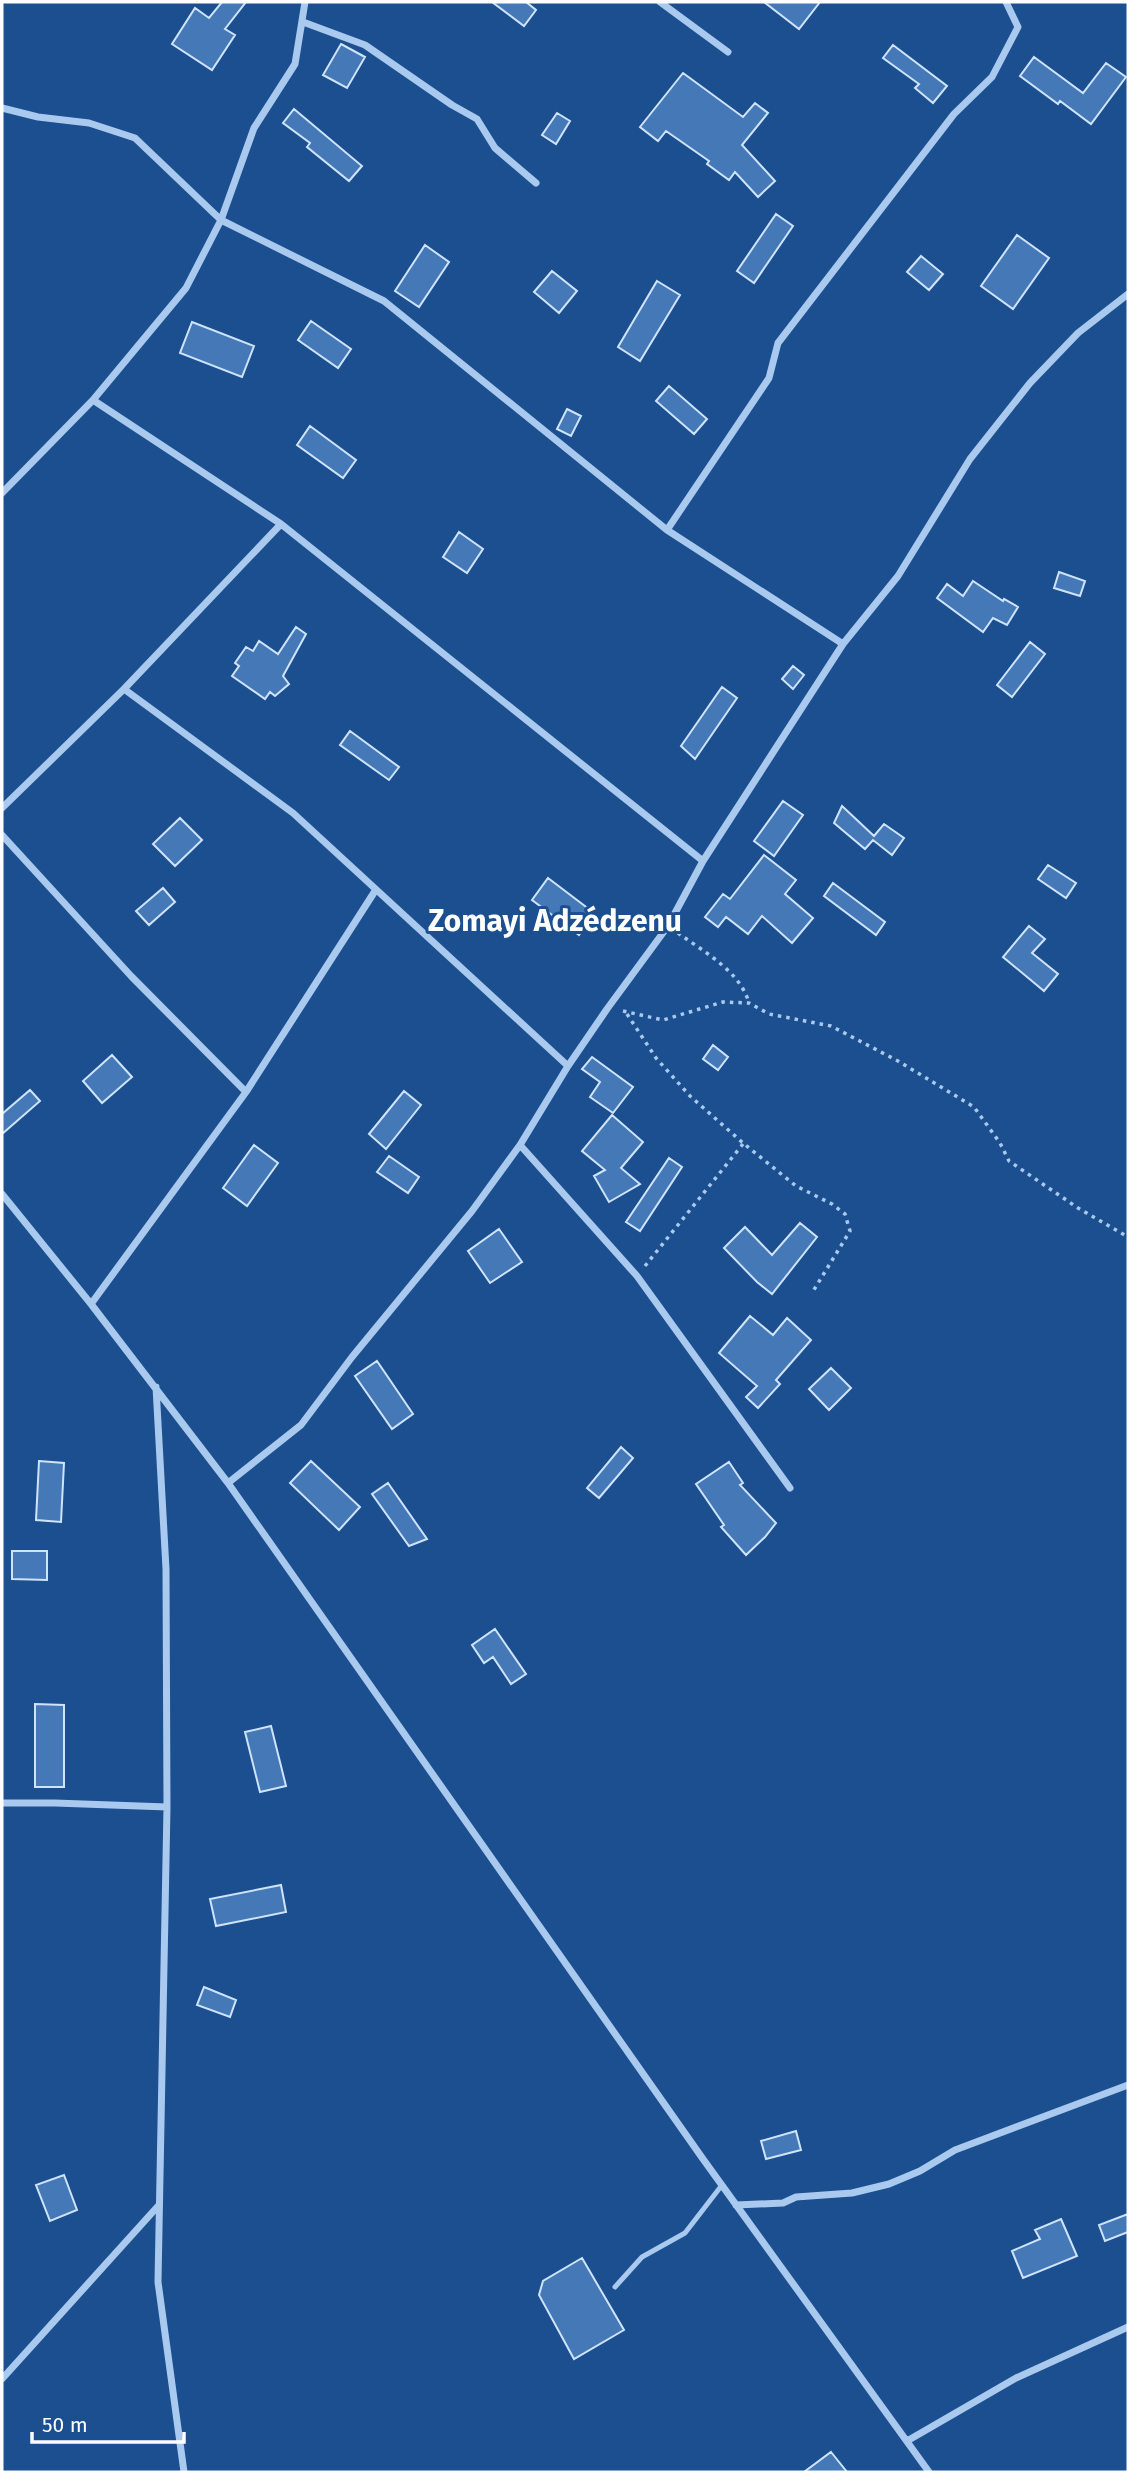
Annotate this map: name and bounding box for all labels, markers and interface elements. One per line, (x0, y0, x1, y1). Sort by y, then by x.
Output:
district label: Zomayi Adzédzenu (428, 903, 682, 939)
scale bar (32, 2400, 184, 2444)
text: 50 m (42, 2412, 88, 2438)

